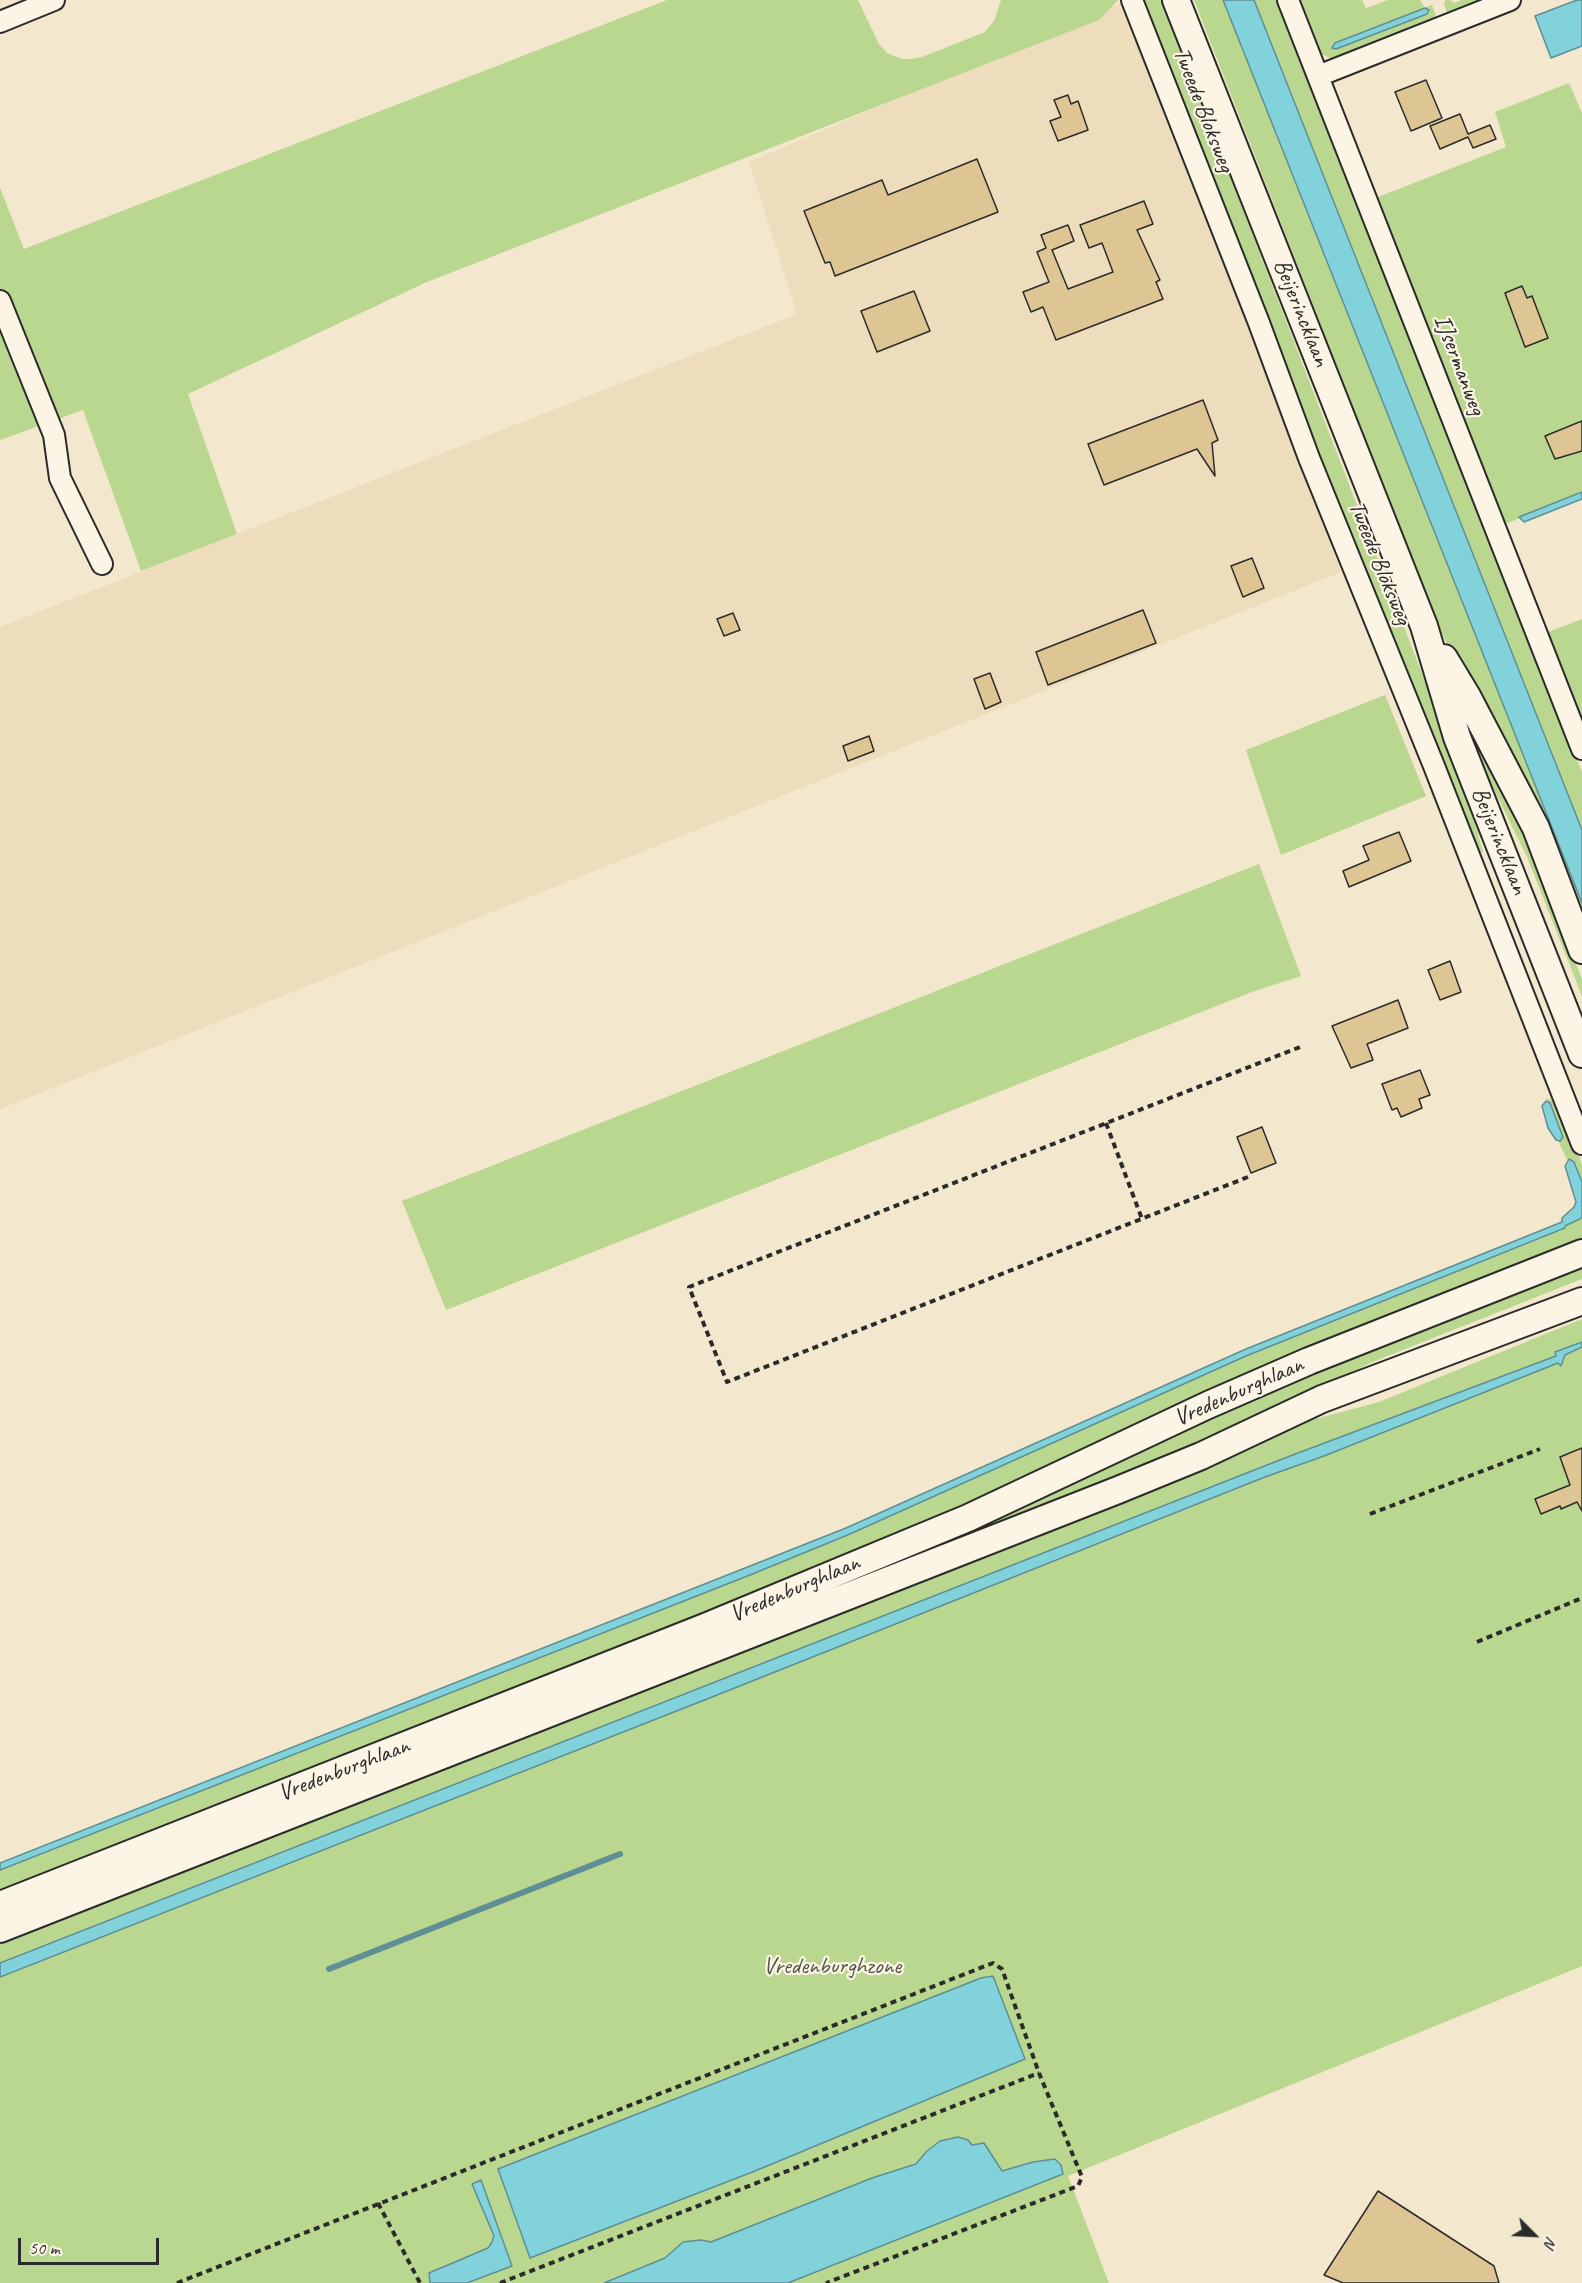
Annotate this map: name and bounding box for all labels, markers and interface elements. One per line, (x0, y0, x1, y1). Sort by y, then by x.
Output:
street label: Tweede Bloksweg (1166, 44, 1240, 176)
street label: Beijerincklaan (1266, 255, 1336, 371)
street label: IJsermanweg (1427, 311, 1491, 419)
street label: Tweede Bloksweg (1341, 497, 1417, 629)
street label: Beijerincklaan (1464, 783, 1534, 899)
street label: Vredenburghlaan (1170, 1351, 1308, 1433)
street label: Vredenburghlaan (726, 1549, 864, 1629)
street label: Vredenburghlaan (274, 1732, 414, 1808)
park label: Vredenburghzone (763, 1953, 901, 1981)
north arrow (1504, 2205, 1564, 2265)
scale bar (21, 2226, 162, 2264)
text: N (1539, 2234, 1562, 2251)
text: 50 m (29, 2237, 60, 2259)

